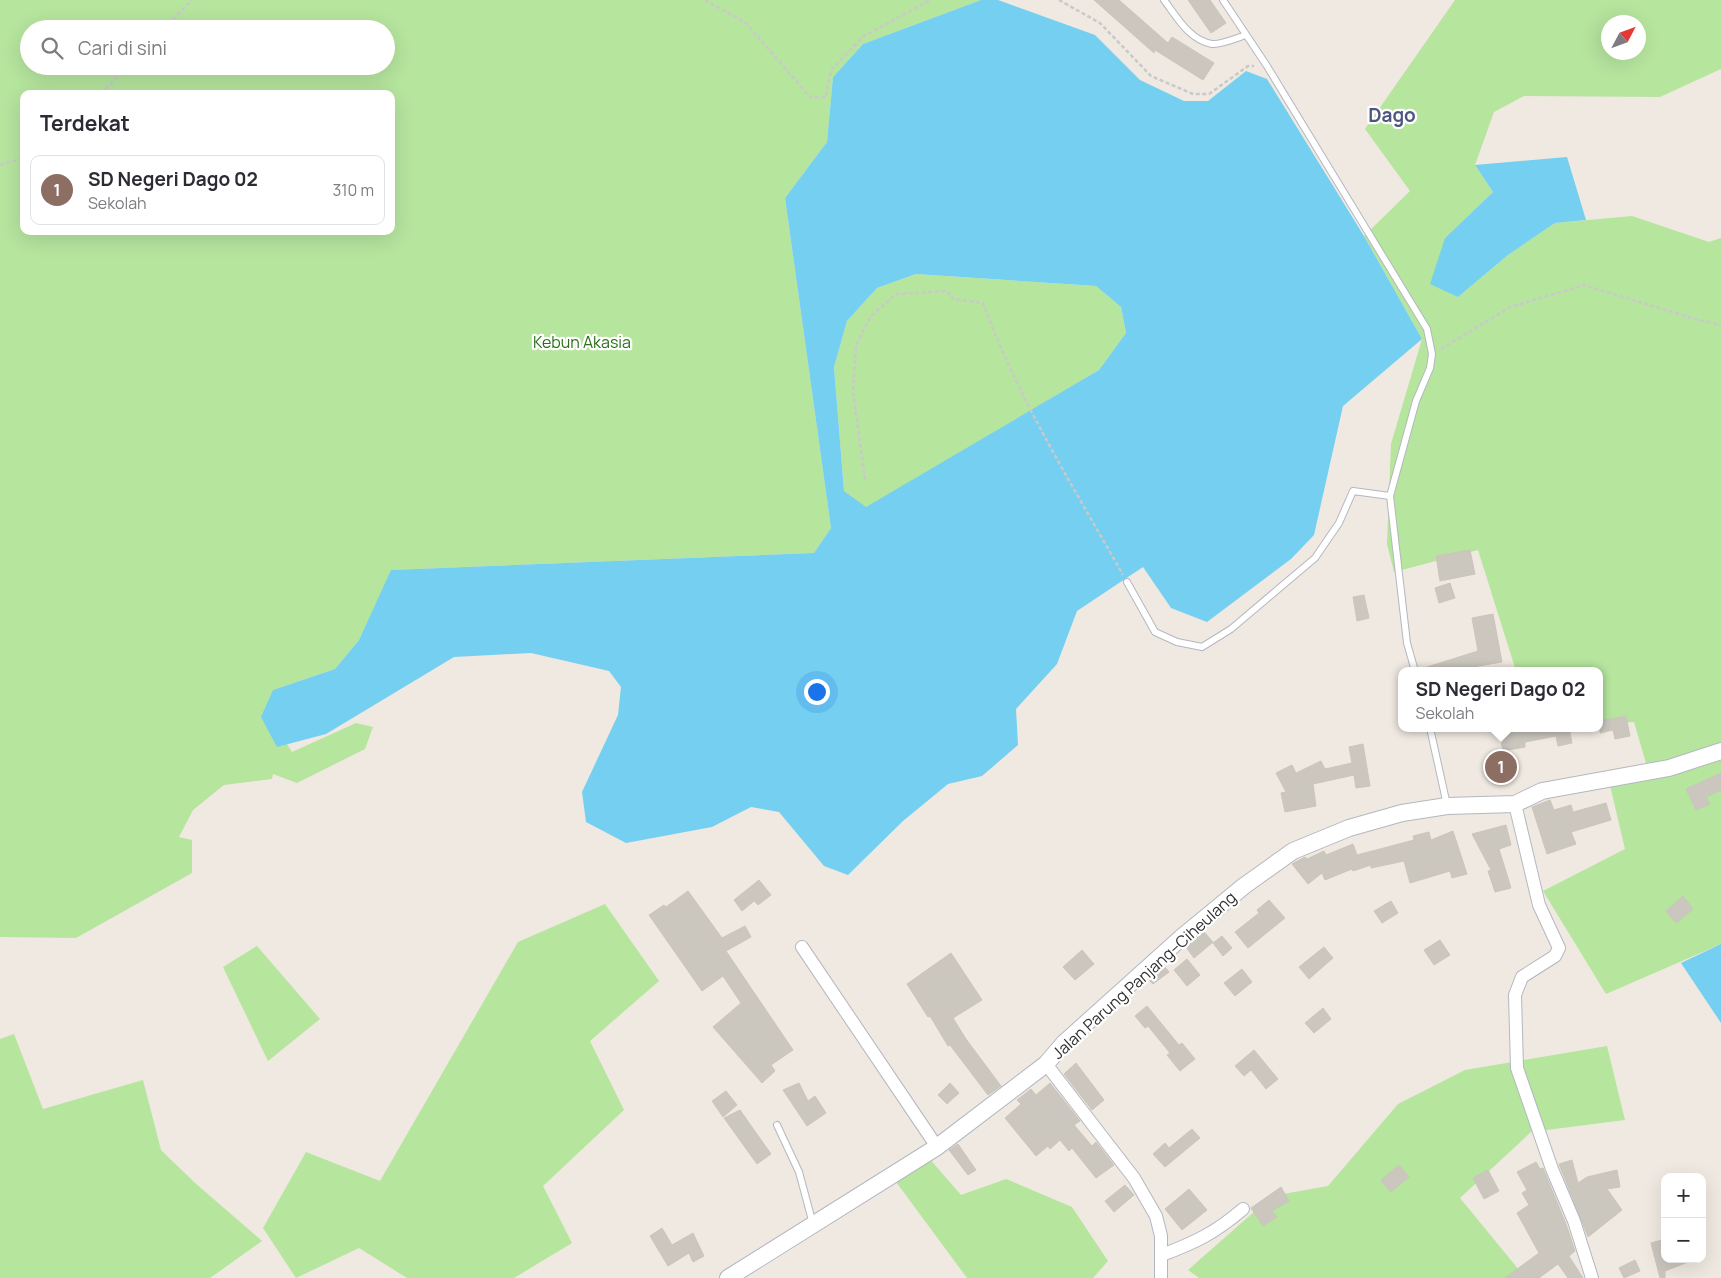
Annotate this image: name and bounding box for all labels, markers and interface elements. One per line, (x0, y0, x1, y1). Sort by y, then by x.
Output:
north arrow (1601, 15, 1646, 60)
search box (20, 20, 395, 75)
icon: search (38, 34, 66, 62)
text: Cari di sini (78, 35, 167, 61)
district label: Dago (1368, 102, 1416, 128)
text: Terdekat (40, 109, 130, 137)
text: SD Negeri Dago 02 (88, 166, 258, 192)
text: 1 (53, 179, 61, 201)
text: 310 m (332, 179, 374, 201)
text: Sekolah (88, 192, 147, 214)
park label: Kebun Akasia (533, 331, 631, 353)
popup (1398, 667, 1603, 732)
text: SD Negeri Dago 02 (1416, 676, 1585, 702)
your location (804, 679, 830, 705)
text: Sekolah (1416, 702, 1474, 724)
pin: 1 (1485, 748, 1517, 786)
street label: Jalan Parung Panjang–Ciheulang (1047, 886, 1241, 1064)
map controls (1661, 1173, 1706, 1263)
button: + (1661, 1173, 1706, 1218)
button: − (1661, 1218, 1706, 1263)

